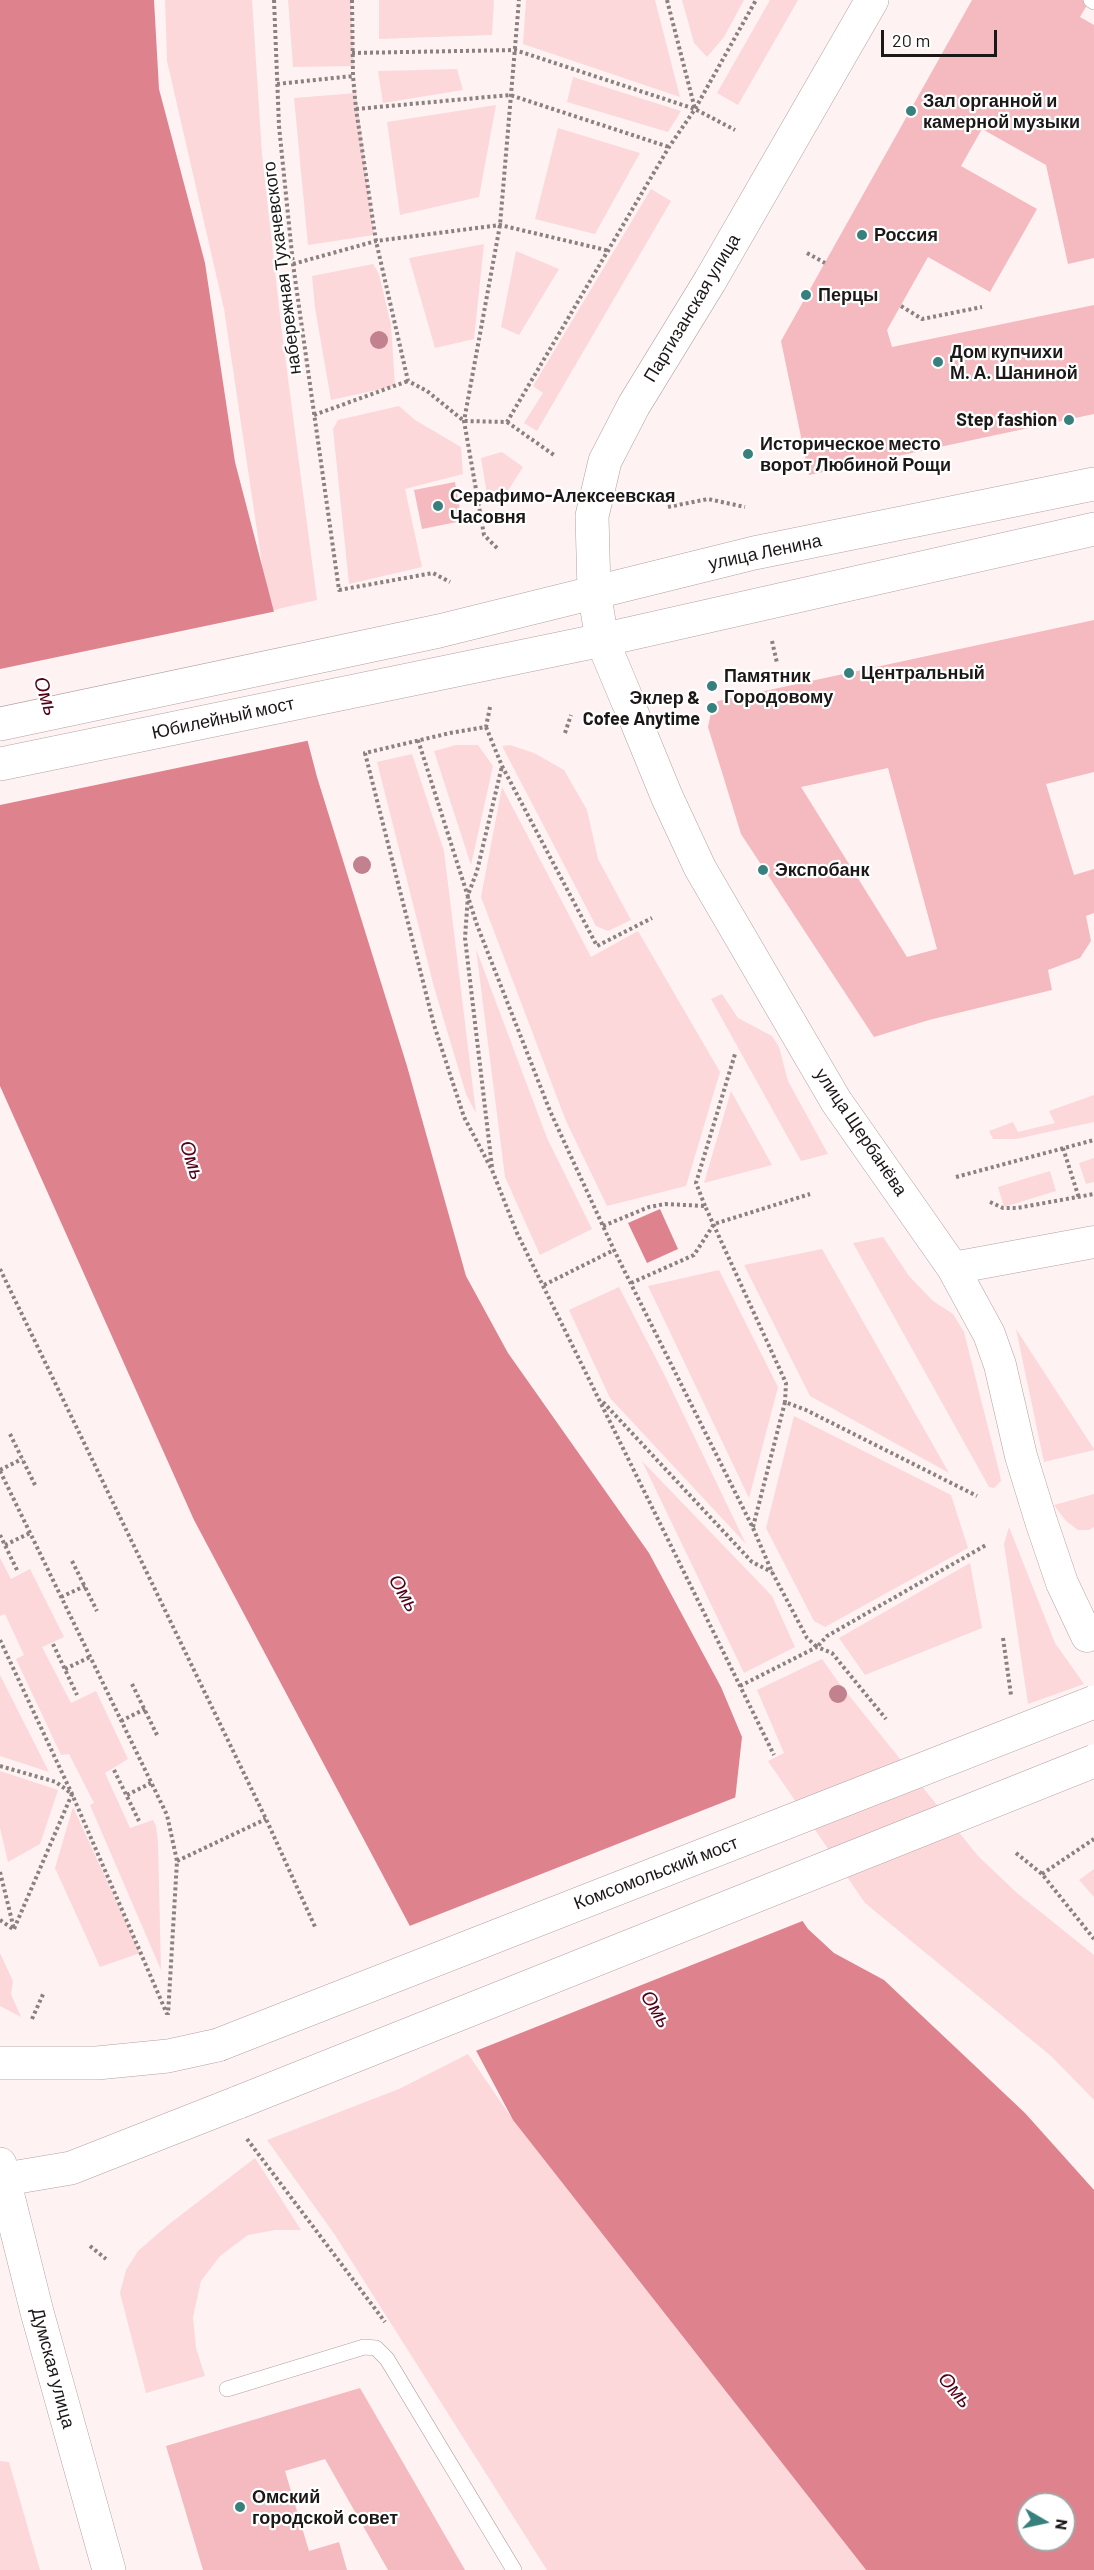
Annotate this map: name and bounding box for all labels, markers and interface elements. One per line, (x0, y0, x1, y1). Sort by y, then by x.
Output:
scale bar (884, 18, 1000, 56)
text: 20 m (892, 29, 930, 51)
place label: Зал органной и камерной музыки (923, 90, 1080, 132)
marker: Зал органной и камерной музыки (904, 104, 918, 118)
street label: набережная Тухачевского (258, 160, 306, 376)
place label: Россия (874, 224, 938, 246)
marker: Россия (855, 228, 869, 242)
street label: Партизанская улица (639, 230, 745, 386)
place label: Перцы (818, 284, 878, 306)
marker: Перцы (799, 288, 813, 302)
place label: Дом купчихи М. А. Шаниной (950, 341, 1078, 384)
marker: Дом купчихи М. А. Шаниной (931, 355, 945, 369)
place label: Step fashion (956, 409, 1057, 431)
marker: Step fashion (1062, 413, 1076, 427)
place label: Историческое место ворот Любиной Рощи (760, 433, 951, 476)
marker: Историческое место ворот Любиной Рощи (741, 447, 755, 461)
place label: Серафимо-Алексеевская Часовня (450, 485, 675, 528)
marker: Серафимо-Алексеевская Часовня (431, 499, 445, 513)
street label: улица Ленина (707, 529, 823, 575)
place label: Центральный (861, 662, 985, 684)
place label: Памятник Городовому (724, 665, 833, 708)
marker: Центральный (842, 666, 856, 680)
water label: Омь (28, 673, 64, 719)
marker: Памятник Городовому (705, 679, 719, 693)
place label: Эклер & Cofee Anytime (583, 687, 700, 730)
street label: Юбилейный мост (150, 692, 296, 744)
marker: Эклер & Cofee Anytime (705, 701, 719, 715)
place label: Экспобанк (775, 859, 869, 881)
marker: Экспобанк (756, 863, 770, 877)
street label: улица Щербанёва (810, 1064, 912, 1200)
water label: Омь (174, 1137, 210, 1183)
water label: Омь (383, 1570, 425, 1616)
street label: Комсомольский мост (571, 1832, 741, 1914)
water label: Омь (635, 1986, 677, 2032)
street label: Думская улица (27, 2305, 79, 2431)
water label: Омь (933, 2367, 977, 2413)
place label: Омский городской совет (252, 2486, 398, 2528)
north arrow (1016, 2492, 1076, 2552)
marker: Омский городской совет (233, 2500, 247, 2514)
text: N (1052, 2518, 1073, 2531)

